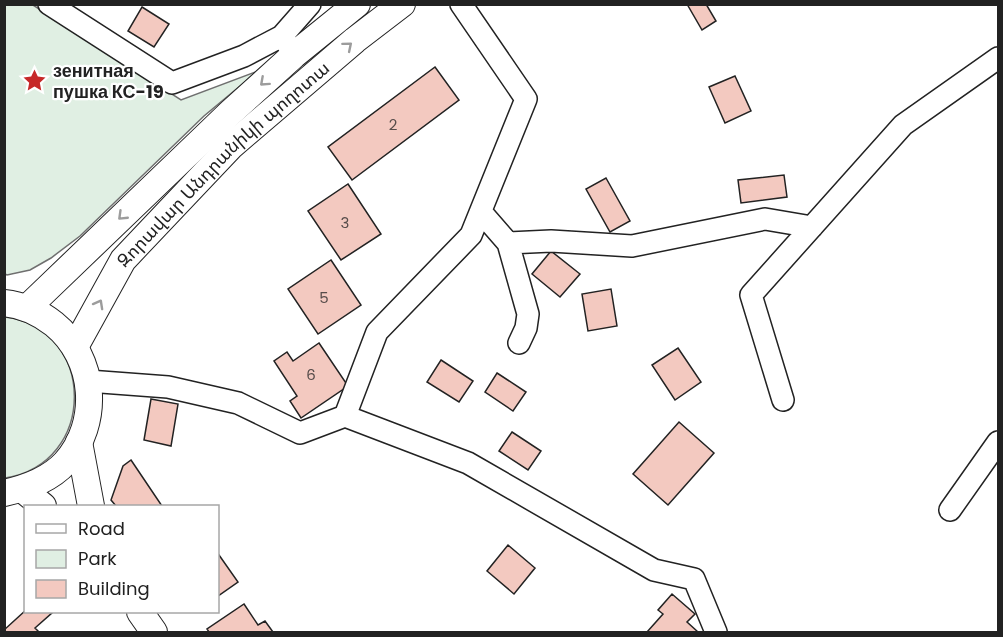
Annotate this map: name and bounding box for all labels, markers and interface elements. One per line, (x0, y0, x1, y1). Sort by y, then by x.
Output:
one-way arrow (341, 42, 352, 53)
street label: Զորավար Անդրանիկի պողոտա (111, 55, 334, 272)
place label: зенитная пушка КС-19 (53, 58, 164, 104)
place icon: зенитная пушка КС-19 (22, 67, 48, 93)
one-way arrow (260, 75, 271, 86)
house number: 2 (389, 114, 397, 135)
one-way arrow (119, 209, 130, 220)
house number: 3 (341, 212, 349, 233)
house number: 5 (319, 287, 329, 308)
one-way arrow (92, 299, 103, 310)
house number: 6 (306, 364, 316, 385)
legend (24, 505, 219, 613)
text: Road (78, 516, 125, 541)
text: Park (78, 546, 117, 571)
text: Building (78, 576, 150, 601)

